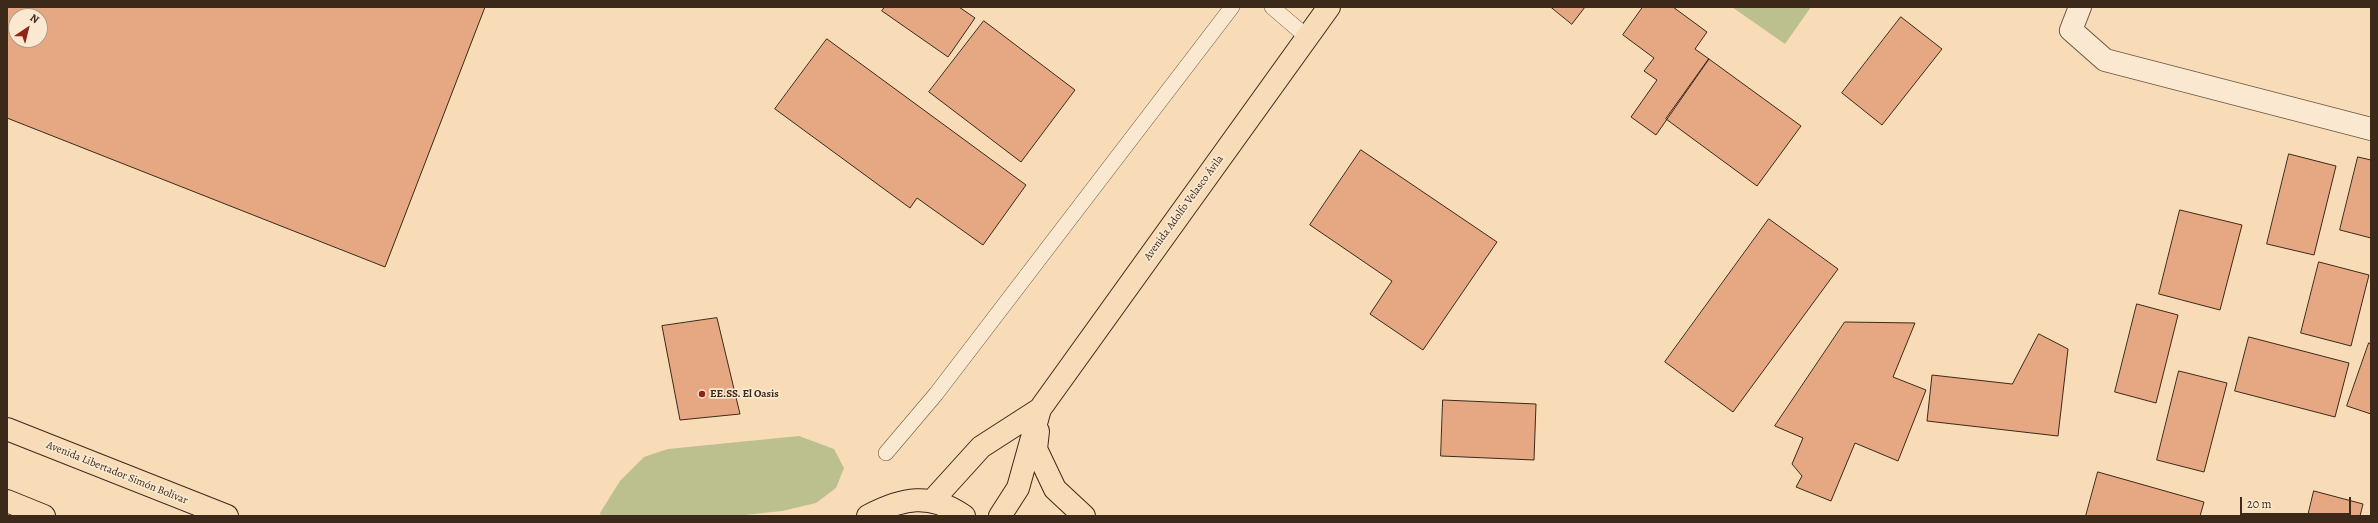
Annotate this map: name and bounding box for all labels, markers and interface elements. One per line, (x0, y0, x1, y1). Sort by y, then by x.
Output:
north arrow (8, 8, 48, 48)
text: N (27, 10, 42, 27)
street label: Avenida Adolfo Velasco Ávila (1141, 153, 1227, 263)
place label: EE.SS. El Oasis (710, 387, 779, 401)
marker: EE.SS. El Oasis (697, 389, 707, 399)
street label: Avenida Libertador Simón Bolívar (44, 438, 190, 508)
scale bar (2242, 489, 2353, 515)
text: 20 m (2247, 496, 2271, 512)

